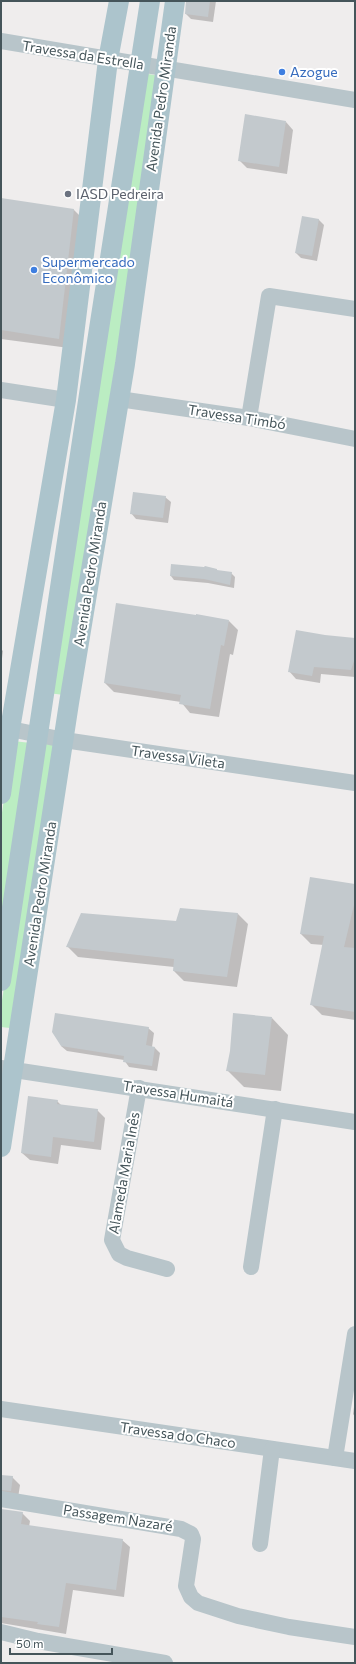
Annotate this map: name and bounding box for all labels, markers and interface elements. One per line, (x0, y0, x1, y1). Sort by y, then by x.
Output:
street label: Avenida Pedro Miranda (142, 25, 179, 173)
street label: Travessa da Estrella (21, 36, 145, 73)
place label: Azogue (290, 63, 338, 80)
marker: Azogue (277, 67, 287, 77)
place label: IASD Pedreira (76, 185, 164, 202)
marker: IASD Pedreira (63, 189, 73, 199)
place label: Supermercado Econômico (42, 253, 135, 286)
marker: Supermercado Econômico (29, 265, 39, 275)
street label: Travessa Timbó (187, 400, 287, 433)
street label: Avenida Pedro Miranda (70, 500, 109, 648)
street label: Travessa Vileta (130, 742, 226, 772)
street label: Avenida Pedro Miranda (20, 820, 59, 968)
street label: Travessa Humaitá (121, 1076, 235, 1111)
street label: Alameda Maria Inês (104, 1111, 143, 1235)
street label: Travessa do Chaco (119, 1418, 237, 1451)
street label: Passagem Nazaré (62, 1500, 174, 1535)
scale bar (10, 1630, 112, 1656)
text: 50 m (16, 1636, 44, 1650)

